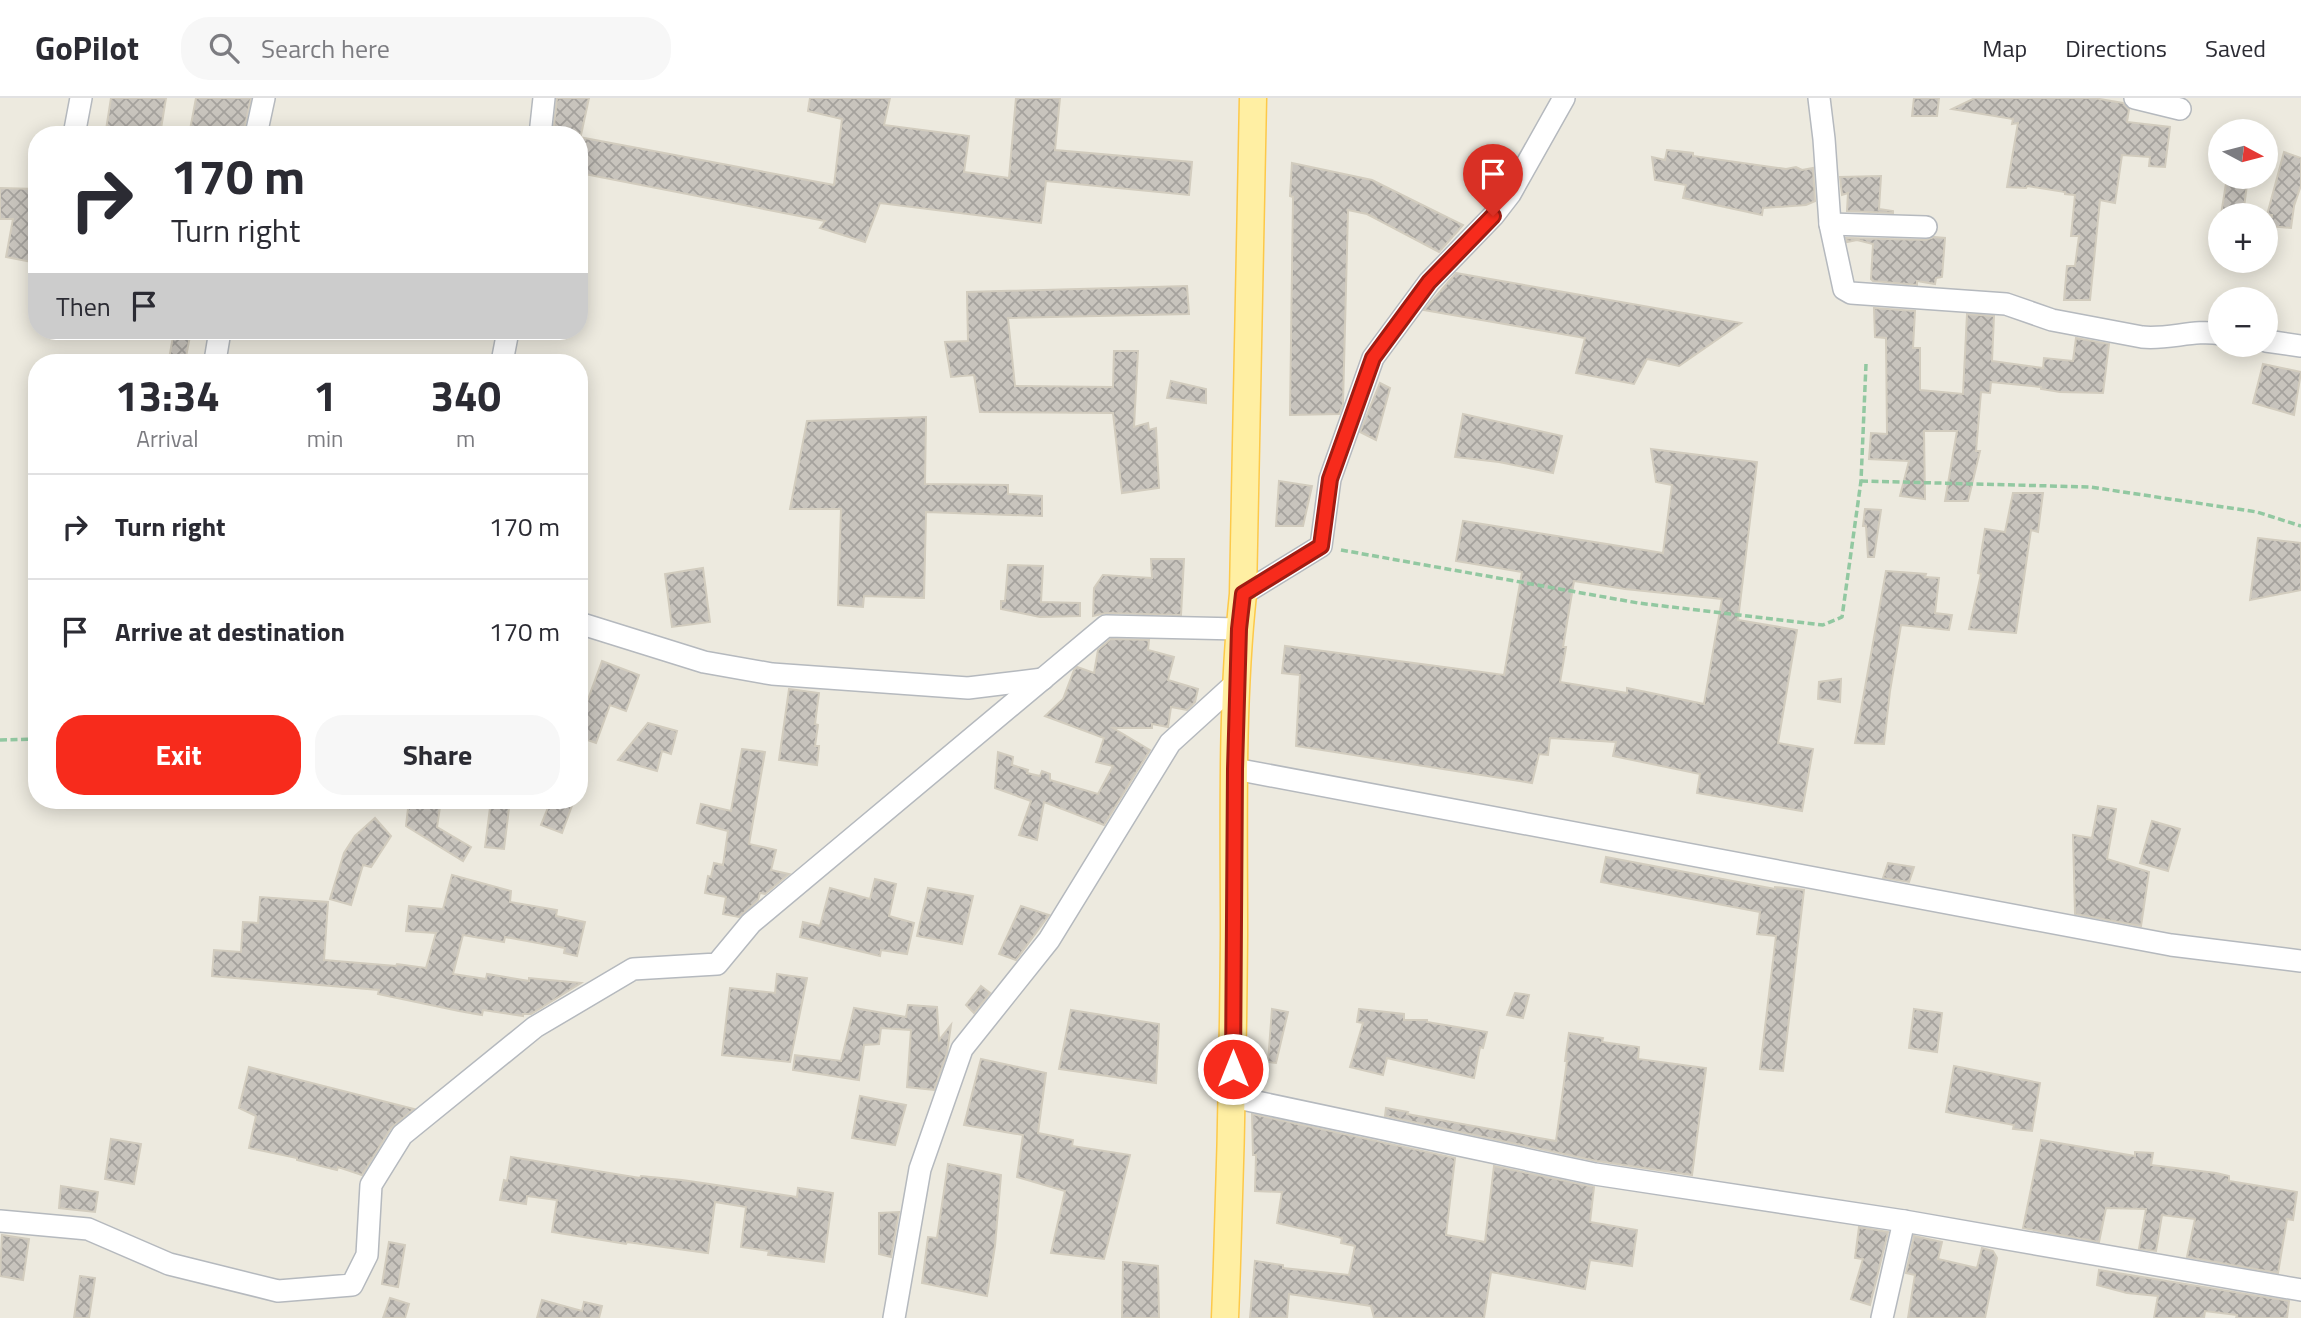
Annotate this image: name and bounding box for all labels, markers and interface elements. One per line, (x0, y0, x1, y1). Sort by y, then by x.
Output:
search box (181, 17, 671, 80)
text: GoPilot (35, 23, 139, 73)
icon: search (205, 29, 243, 67)
text: Search here (261, 29, 390, 68)
text: Map (1982, 30, 2027, 66)
text: Directions (2065, 30, 2167, 66)
text: Saved (2205, 30, 2266, 66)
north arrow (2208, 119, 2278, 189)
map controls (2208, 119, 2278, 357)
text: 170 m (171, 138, 305, 213)
pin (1463, 144, 1523, 216)
icon: right (56, 154, 147, 245)
icon: arrive (1474, 155, 1512, 193)
button: + (2208, 203, 2278, 273)
text: Turn right (171, 206, 300, 254)
text: Then (56, 287, 111, 326)
icon: arrive (125, 287, 163, 325)
button: − (2208, 287, 2278, 357)
text: 13:34 (115, 363, 220, 427)
text: 1 (313, 363, 337, 427)
text: 340 (430, 363, 501, 427)
text: Arrival (136, 421, 199, 456)
text: min (307, 421, 343, 456)
text: m (456, 421, 475, 456)
text: Turn right (115, 507, 226, 546)
text: 170 m (489, 507, 560, 546)
icon: right (56, 508, 94, 546)
text: Arrive at destination (115, 612, 345, 651)
text: 170 m (489, 612, 560, 651)
icon: arrive (56, 613, 94, 651)
button: Exit (56, 715, 301, 795)
button: Share (315, 715, 560, 795)
position arrow (1196, 1032, 1270, 1106)

